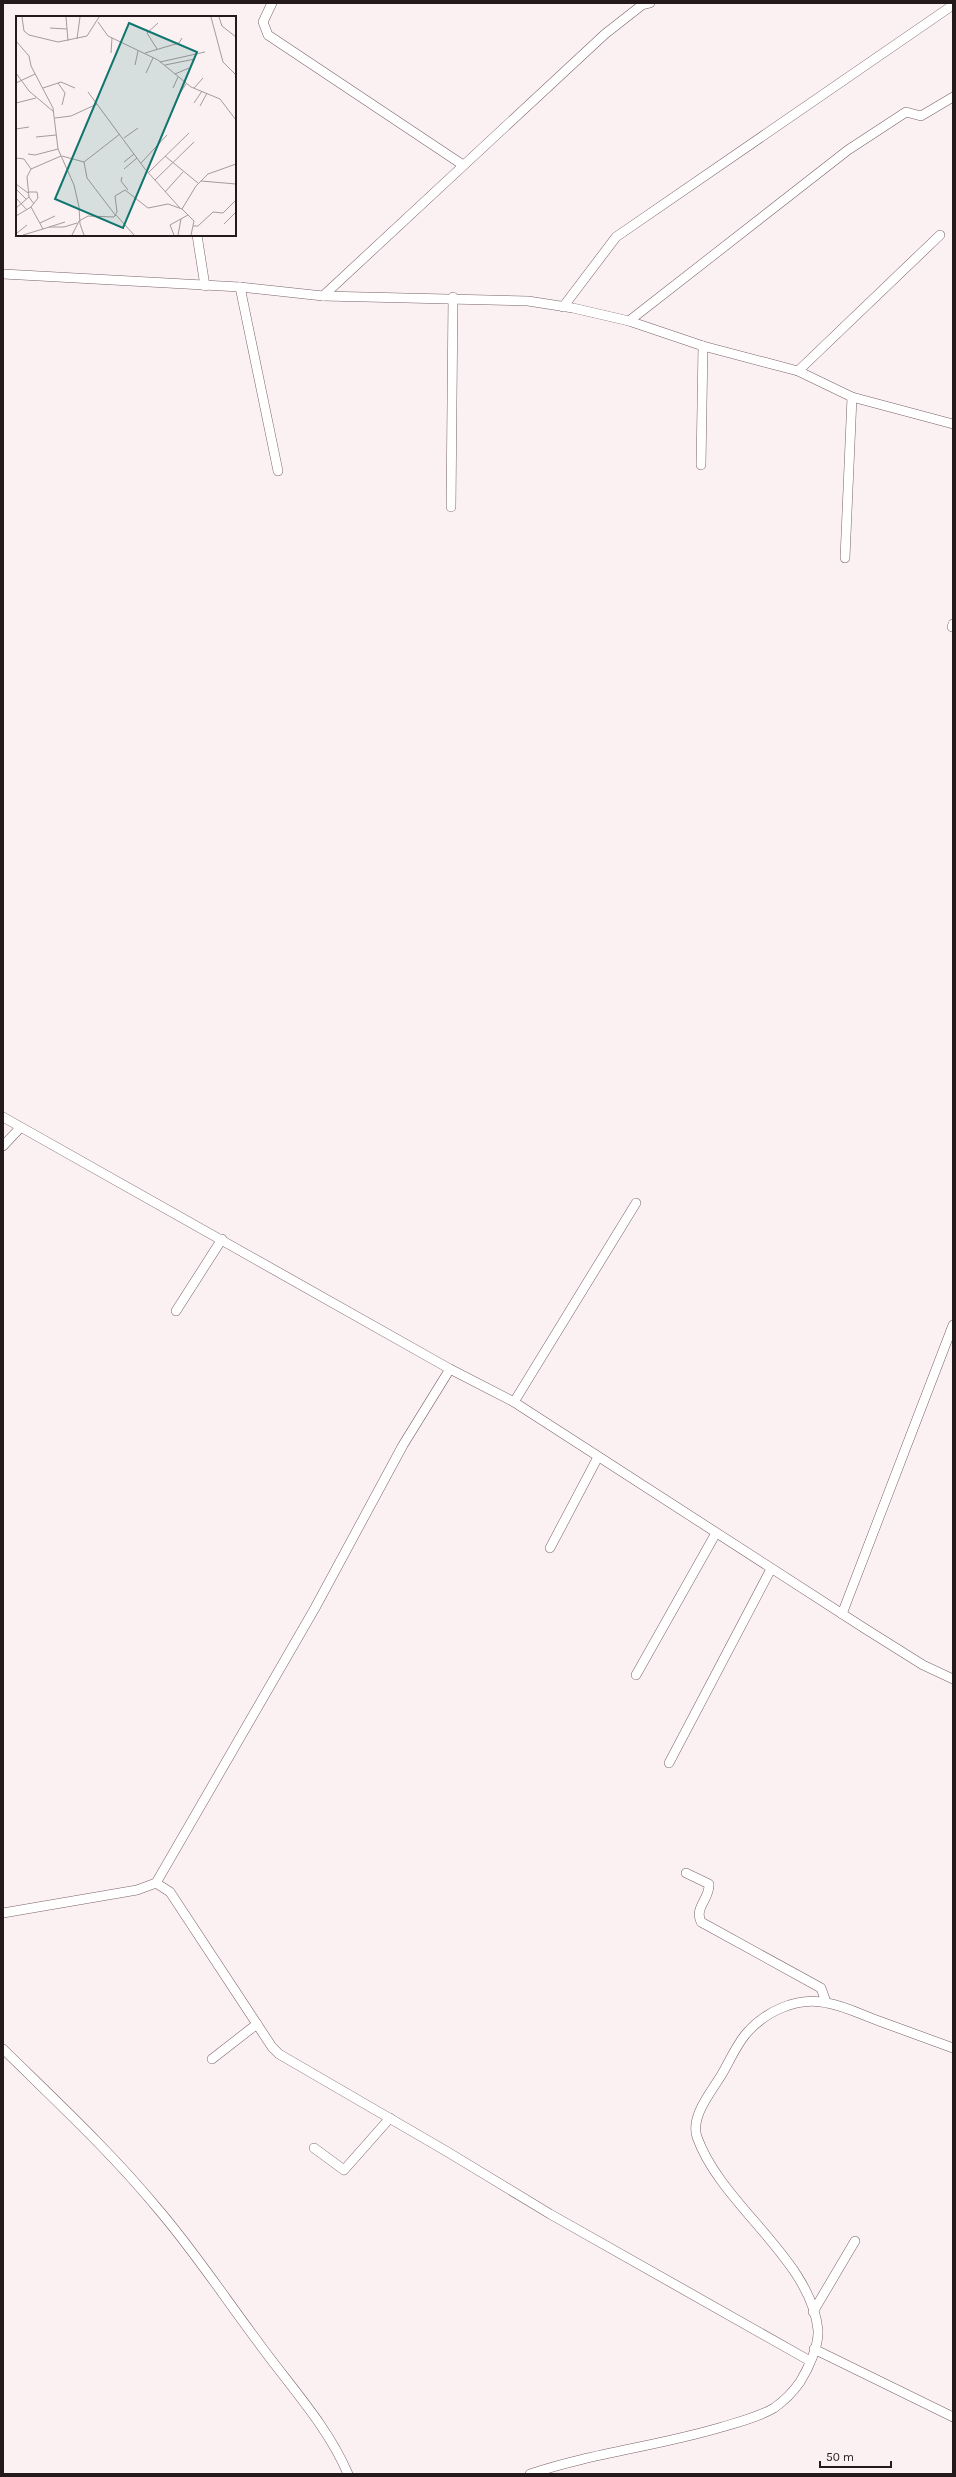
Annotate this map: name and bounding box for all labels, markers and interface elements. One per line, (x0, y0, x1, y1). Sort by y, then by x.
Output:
inset map (16, 16, 236, 236)
scale bar (820, 2443, 891, 2469)
text: 50 m (826, 2450, 854, 2464)

